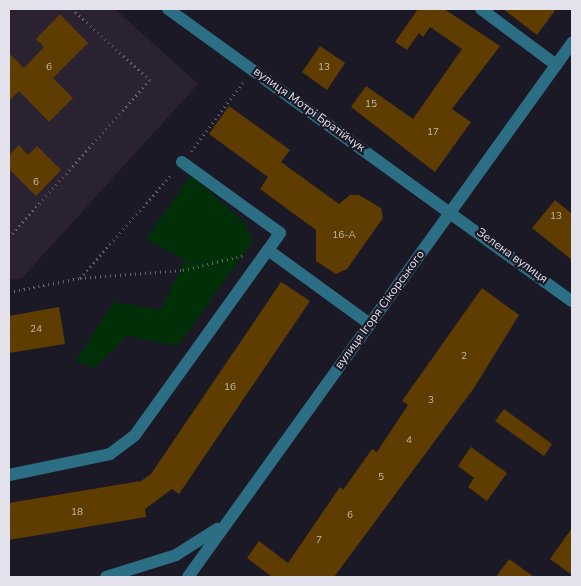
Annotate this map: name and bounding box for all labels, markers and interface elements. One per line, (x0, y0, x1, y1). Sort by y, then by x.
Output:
house number: 6 (46, 62, 52, 74)
house number: 13 (318, 62, 330, 74)
street label: вулиця Мотрі Братійчук (250, 65, 368, 155)
house number: 15 (365, 99, 377, 111)
house number: 17 (427, 127, 439, 139)
house number: 6 (33, 177, 39, 189)
house number: 13 (550, 211, 562, 223)
street label: Зелена вулиця (474, 225, 550, 287)
house number: 16-А (332, 230, 356, 242)
street label: вулиця Ігоря Сікорського (332, 248, 428, 372)
house number: 24 (30, 324, 42, 336)
house number: 2 (461, 351, 467, 363)
house number: 16 (224, 382, 236, 394)
house number: 3 (428, 395, 434, 407)
house number: 4 (406, 435, 412, 447)
house number: 5 (378, 472, 384, 484)
house number: 18 (71, 507, 83, 519)
house number: 6 (347, 510, 353, 522)
house number: 7 (316, 535, 322, 547)

